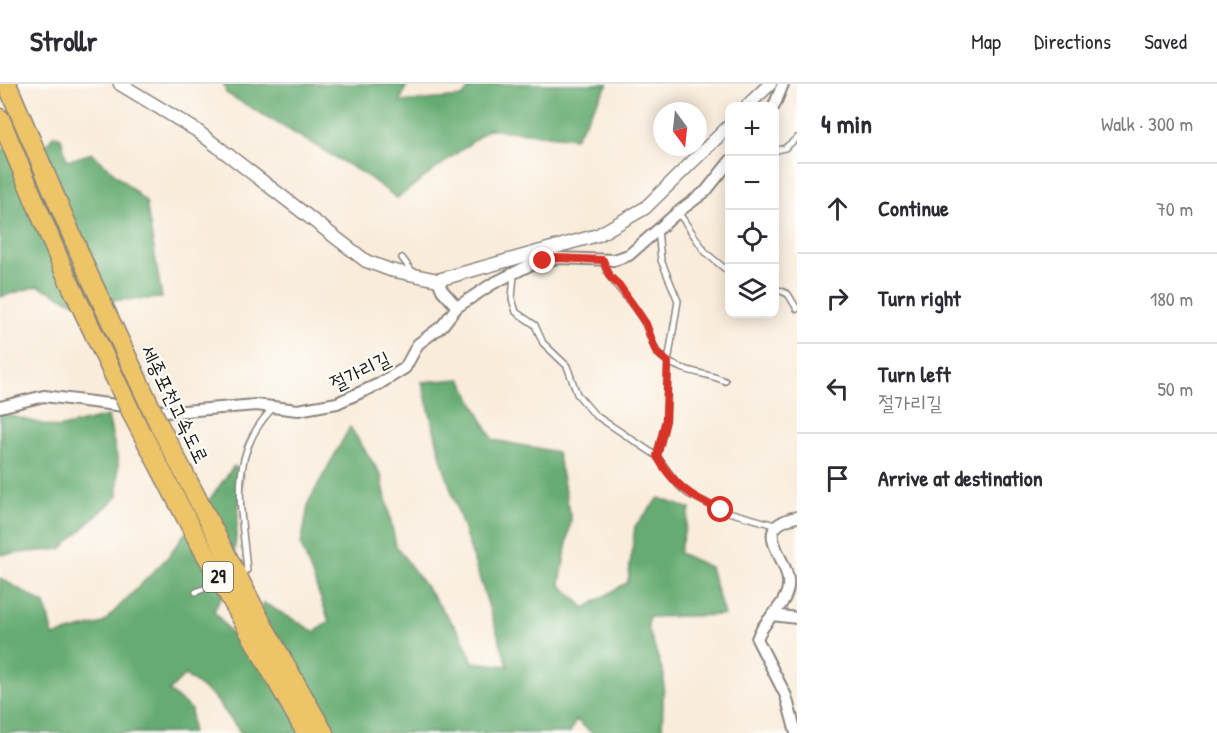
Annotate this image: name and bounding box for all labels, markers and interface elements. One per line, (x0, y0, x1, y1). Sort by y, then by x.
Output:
text: Strollr (30, 22, 97, 60)
text: Map (971, 27, 1001, 56)
text: Directions (1034, 27, 1111, 56)
text: Saved (1144, 27, 1187, 56)
north arrow (653, 102, 707, 156)
map controls (725, 102, 779, 318)
button: + (725, 102, 779, 156)
text: 4 min (821, 106, 872, 141)
text: Walk · 300 m (1101, 110, 1193, 137)
button: − (725, 156, 779, 210)
icon: ahead (821, 192, 854, 225)
text: Continue (878, 193, 949, 223)
text: 70 m (1156, 195, 1193, 222)
button: locate (725, 210, 779, 264)
route end (529, 247, 555, 273)
button: layers (725, 264, 779, 318)
icon: right (821, 282, 854, 315)
text: Turn right (878, 283, 961, 313)
text: 180 m (1150, 285, 1193, 312)
street label: 세종포천고속도로 (135, 340, 216, 468)
street label: 절가리길 (325, 344, 395, 397)
text: Turn left (878, 359, 951, 389)
icon: left (821, 372, 854, 405)
text: 50 m (1157, 375, 1193, 402)
text: 절가리길 (878, 389, 942, 416)
icon: arrive (821, 462, 854, 495)
text: Arrive at destination (878, 463, 1043, 493)
route start (707, 496, 733, 522)
road number: 29 (203, 562, 233, 592)

